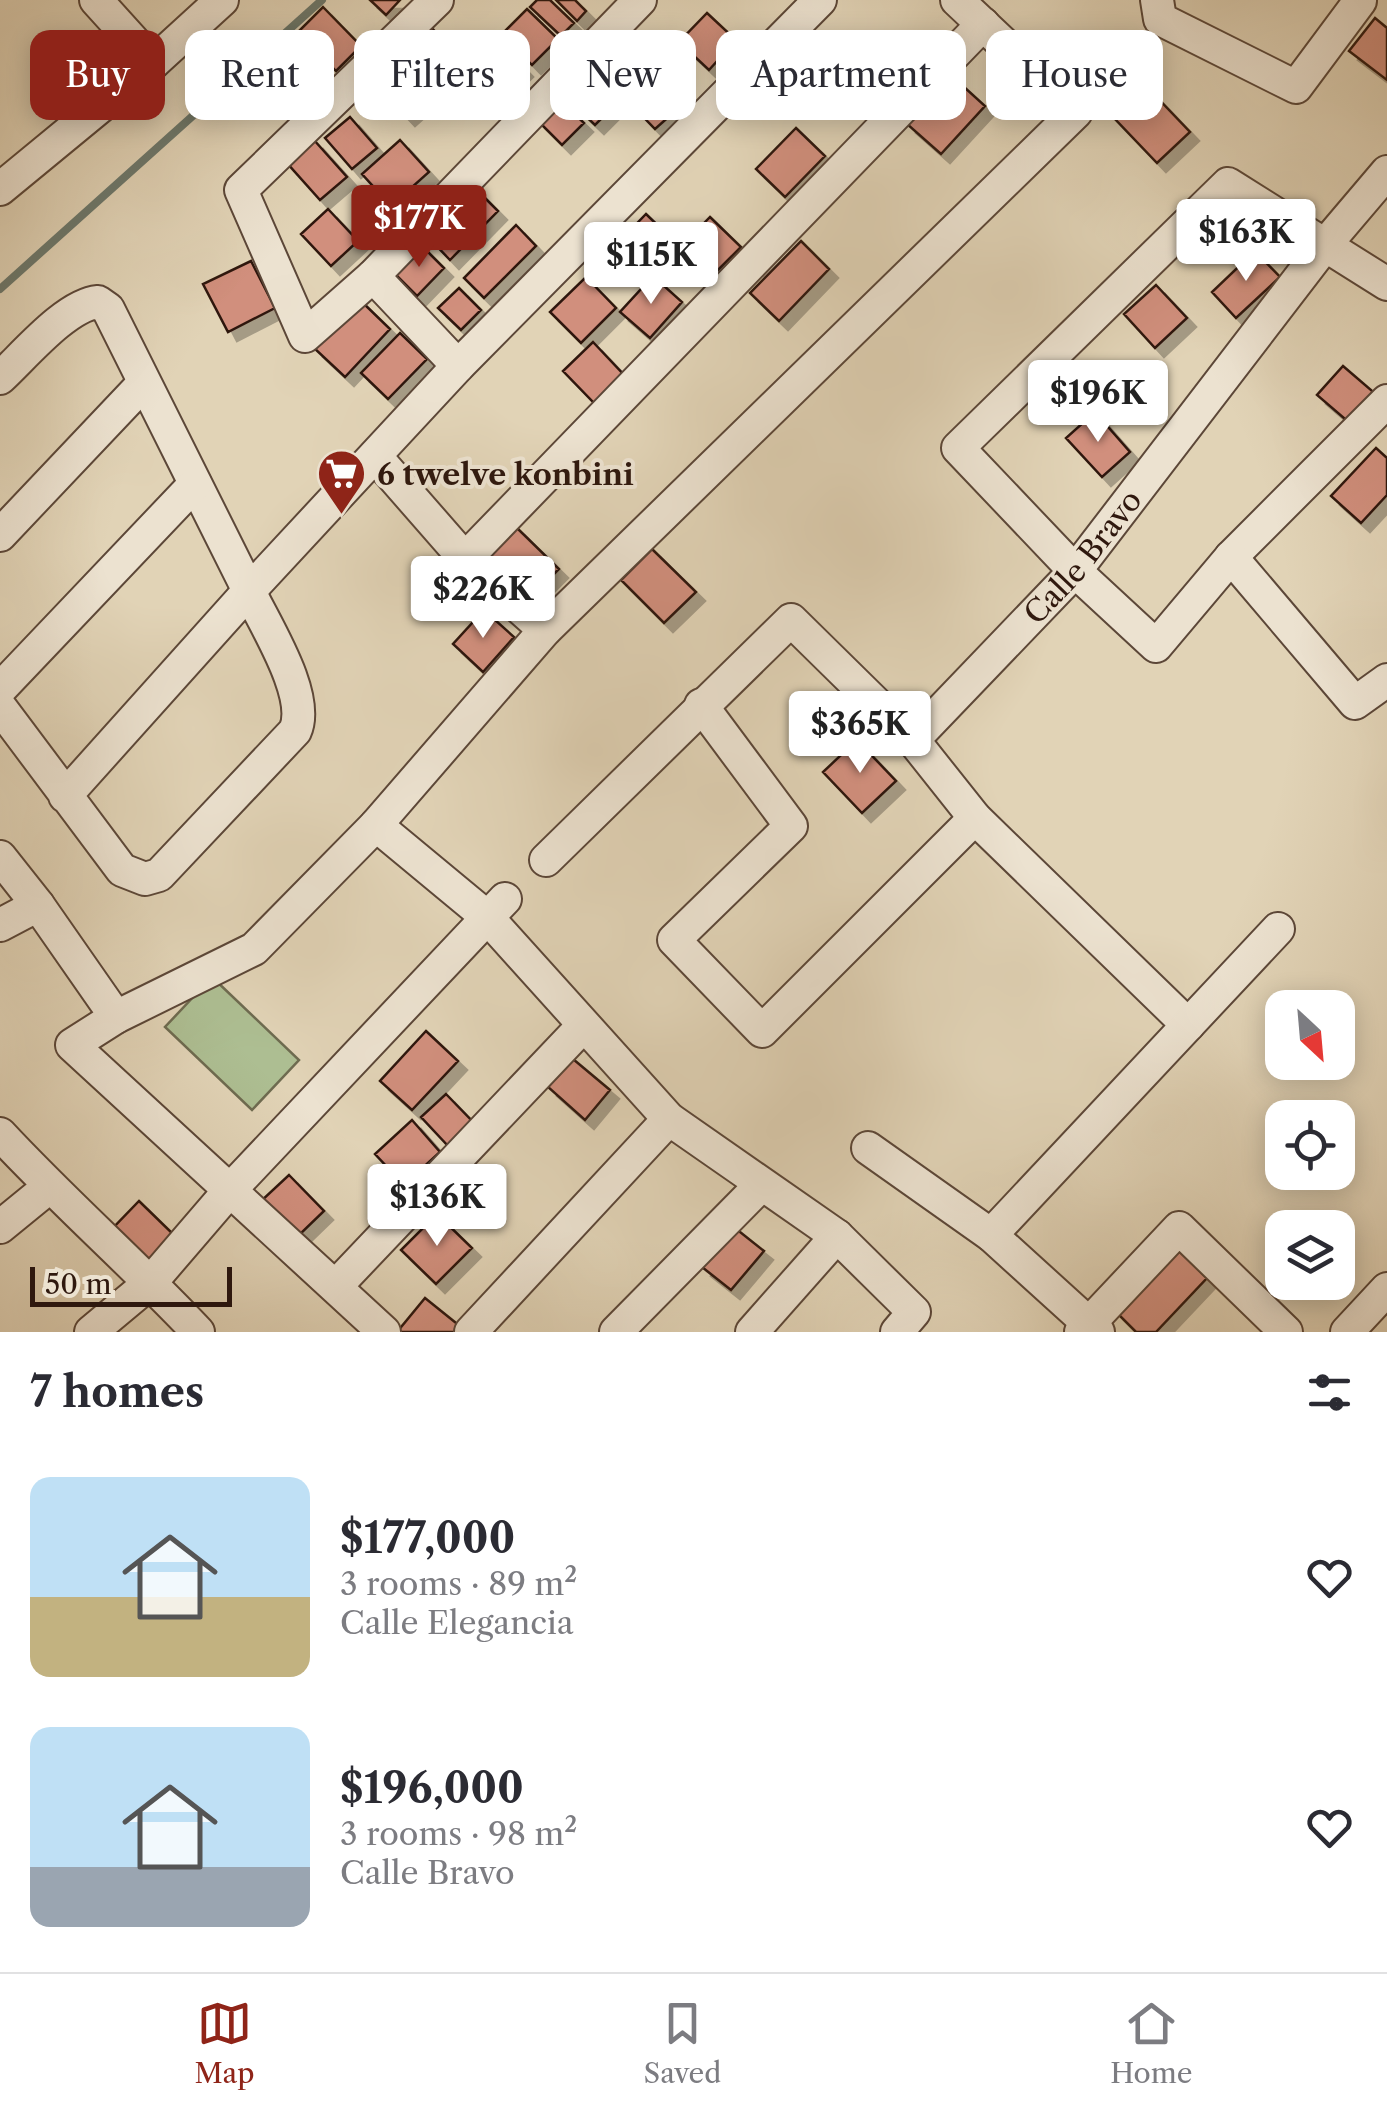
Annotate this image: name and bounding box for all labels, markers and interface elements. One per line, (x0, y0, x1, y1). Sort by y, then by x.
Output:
chip: Buy (30, 30, 165, 120)
chip: Rent (185, 30, 334, 120)
chip: Filters (354, 30, 530, 120)
chip: New (550, 30, 696, 120)
chip: Apartment (716, 30, 966, 120)
chip: House (986, 30, 1163, 120)
pin: $177K (349, 185, 489, 270)
text: $177K (373, 198, 465, 237)
pin: $163K (1176, 199, 1316, 284)
text: $163K (1198, 212, 1294, 251)
pin: $115K (581, 222, 721, 307)
text: $115K (606, 235, 696, 274)
pin: $196K (1028, 360, 1168, 445)
text: $196K (1050, 373, 1146, 412)
supermarket icon: 6 twelve konbini (316, 448, 368, 516)
place label: 6 twelve konbini (377, 456, 634, 493)
street label: Calle Bravo (1016, 482, 1149, 631)
pin: $226K (413, 556, 553, 641)
text: $226K (433, 569, 533, 608)
pin: $365K (790, 691, 930, 776)
text: $365K (811, 704, 909, 743)
north arrow (1265, 990, 1355, 1080)
map controls (1265, 990, 1355, 1300)
button: locate (1265, 1100, 1355, 1190)
pin: $136K (367, 1164, 507, 1249)
text: $136K (389, 1177, 485, 1216)
button: layers (1265, 1210, 1355, 1300)
scale bar (30, 1262, 232, 1306)
text: 50 m (45, 1267, 112, 1301)
icon: filters (1302, 1365, 1357, 1420)
text: 7 homes (30, 1366, 204, 1418)
text: $177,000 (340, 1512, 515, 1564)
icon: home (110, 1517, 230, 1637)
icon: heart (1302, 1550, 1357, 1605)
text: 3 rooms · 89 m² (340, 1564, 577, 1603)
text: Calle Elegancia (340, 1603, 574, 1642)
text: $196,000 (340, 1762, 524, 1814)
icon: home (110, 1767, 230, 1887)
icon: heart (1302, 1800, 1357, 1855)
text: 3 rooms · 98 m² (340, 1814, 577, 1853)
text: Calle Bravo (340, 1853, 515, 1892)
tab: Map (194, 1996, 255, 2090)
tab: Saved (644, 1996, 721, 2090)
tab: Home (1110, 1996, 1193, 2090)

